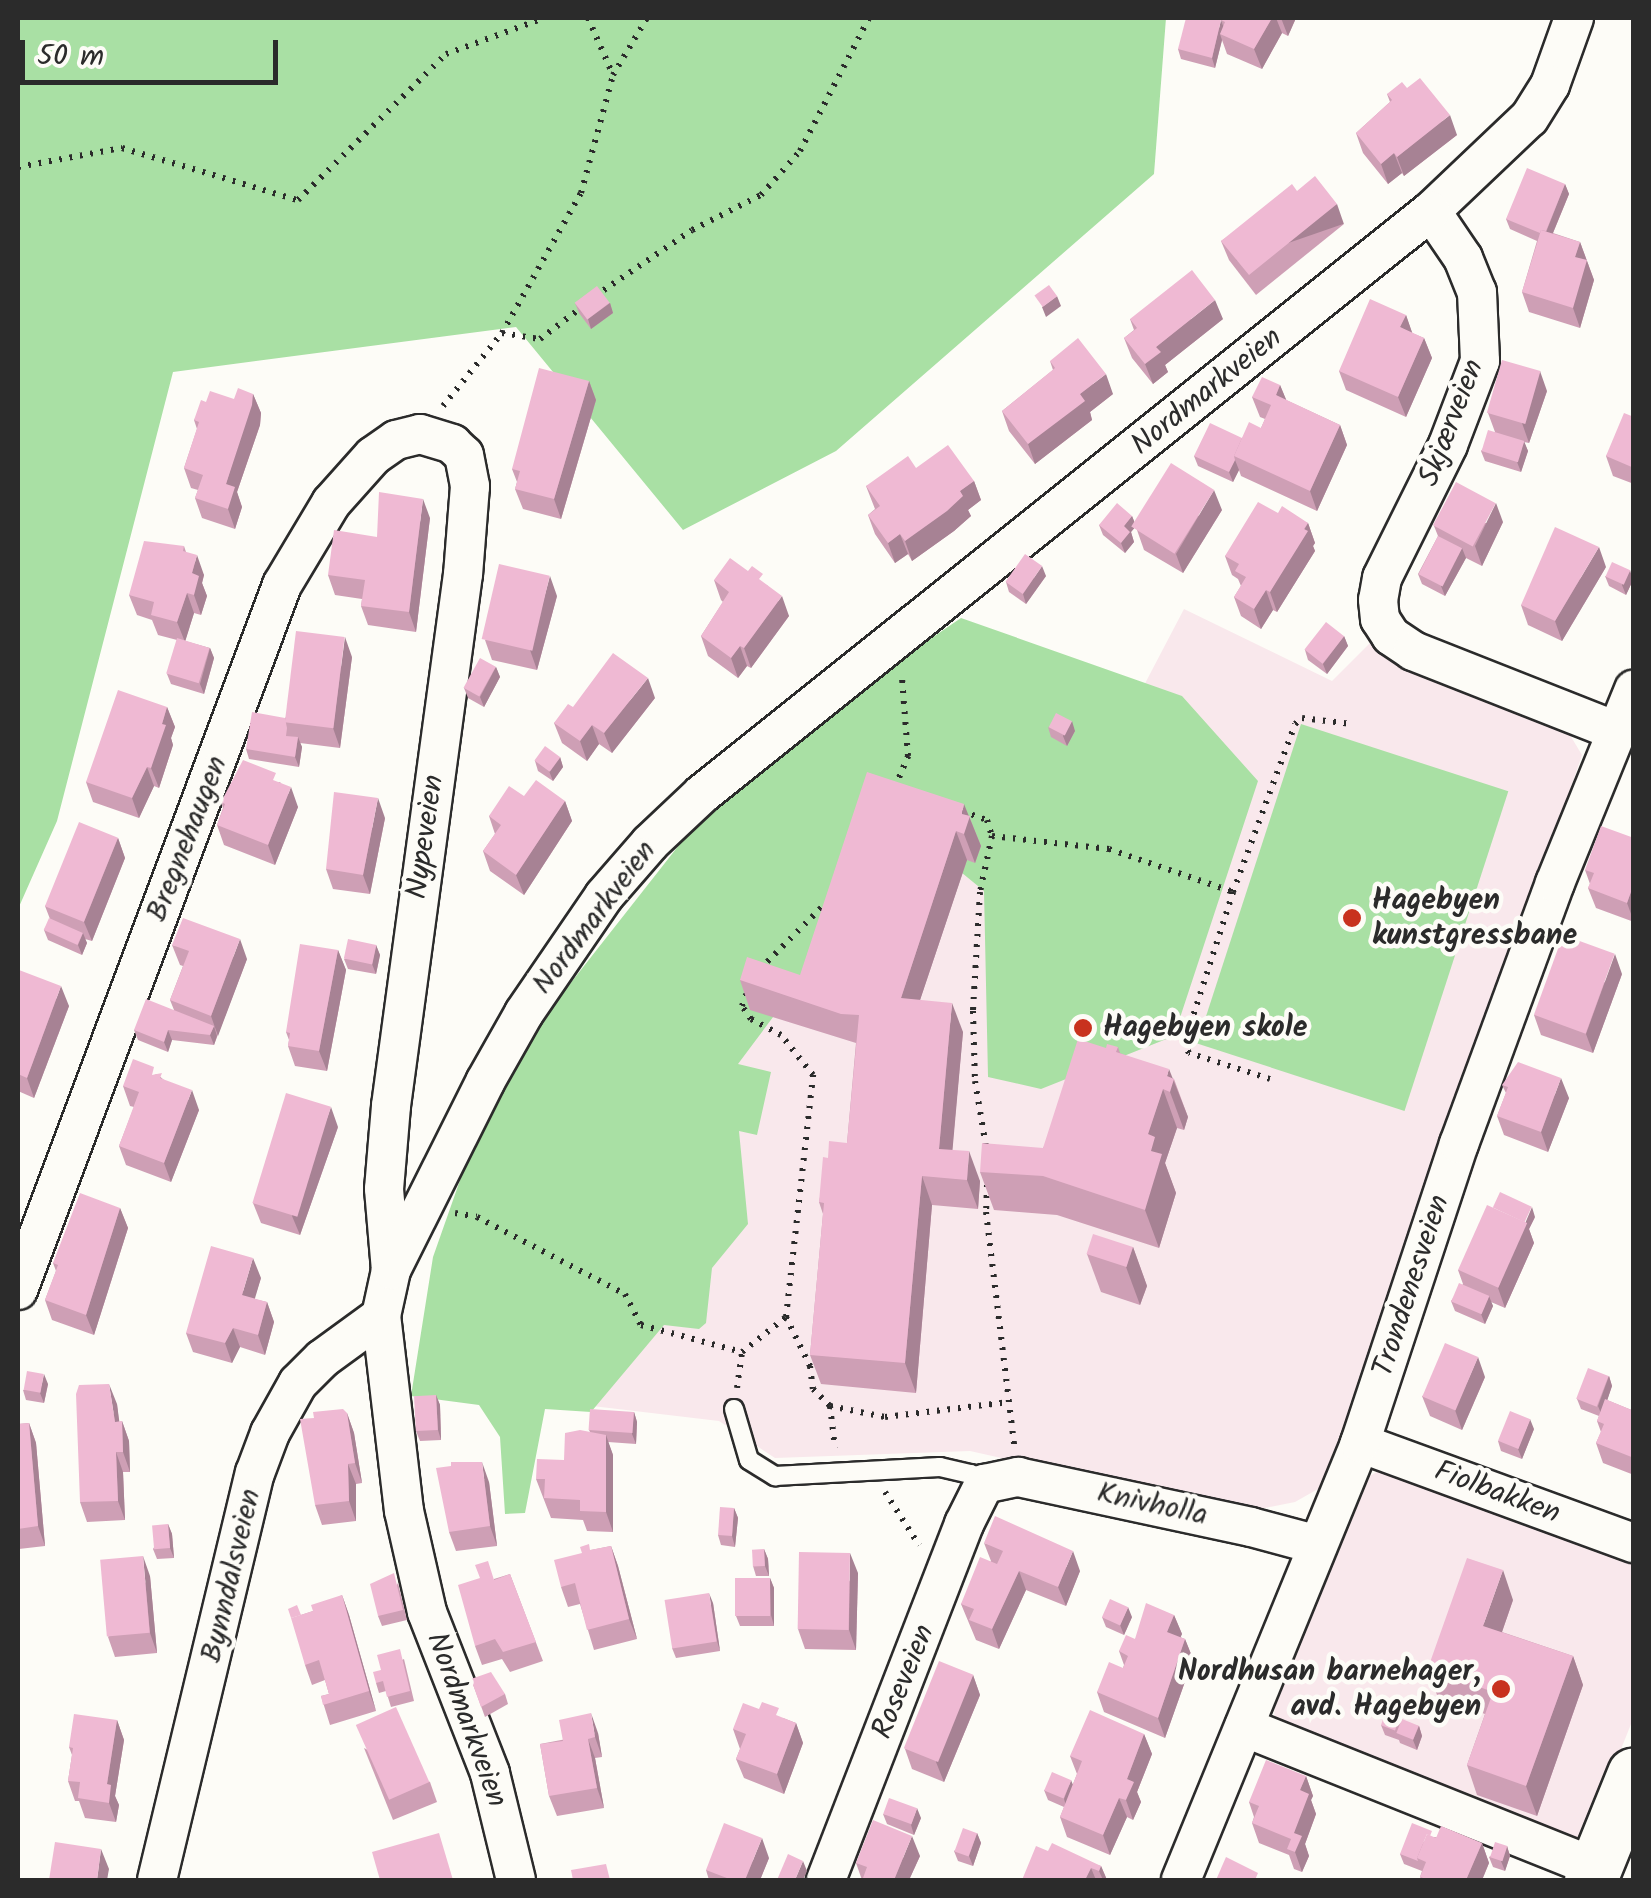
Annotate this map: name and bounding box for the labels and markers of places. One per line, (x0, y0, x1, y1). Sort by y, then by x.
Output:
place label: Hagebyen kunstgressbane (1372, 883, 1577, 954)
marker: Hagebyen kunstgressbane (1341, 907, 1363, 929)
place label: Hagebyen skole (1103, 1010, 1307, 1046)
marker: Hagebyen skole (1072, 1017, 1094, 1039)
place label: Nordhusan barnehager, avd. Hagebyen (1178, 1654, 1481, 1724)
marker: Nordhusan barnehager, avd. Hagebyen (1490, 1678, 1512, 1700)

